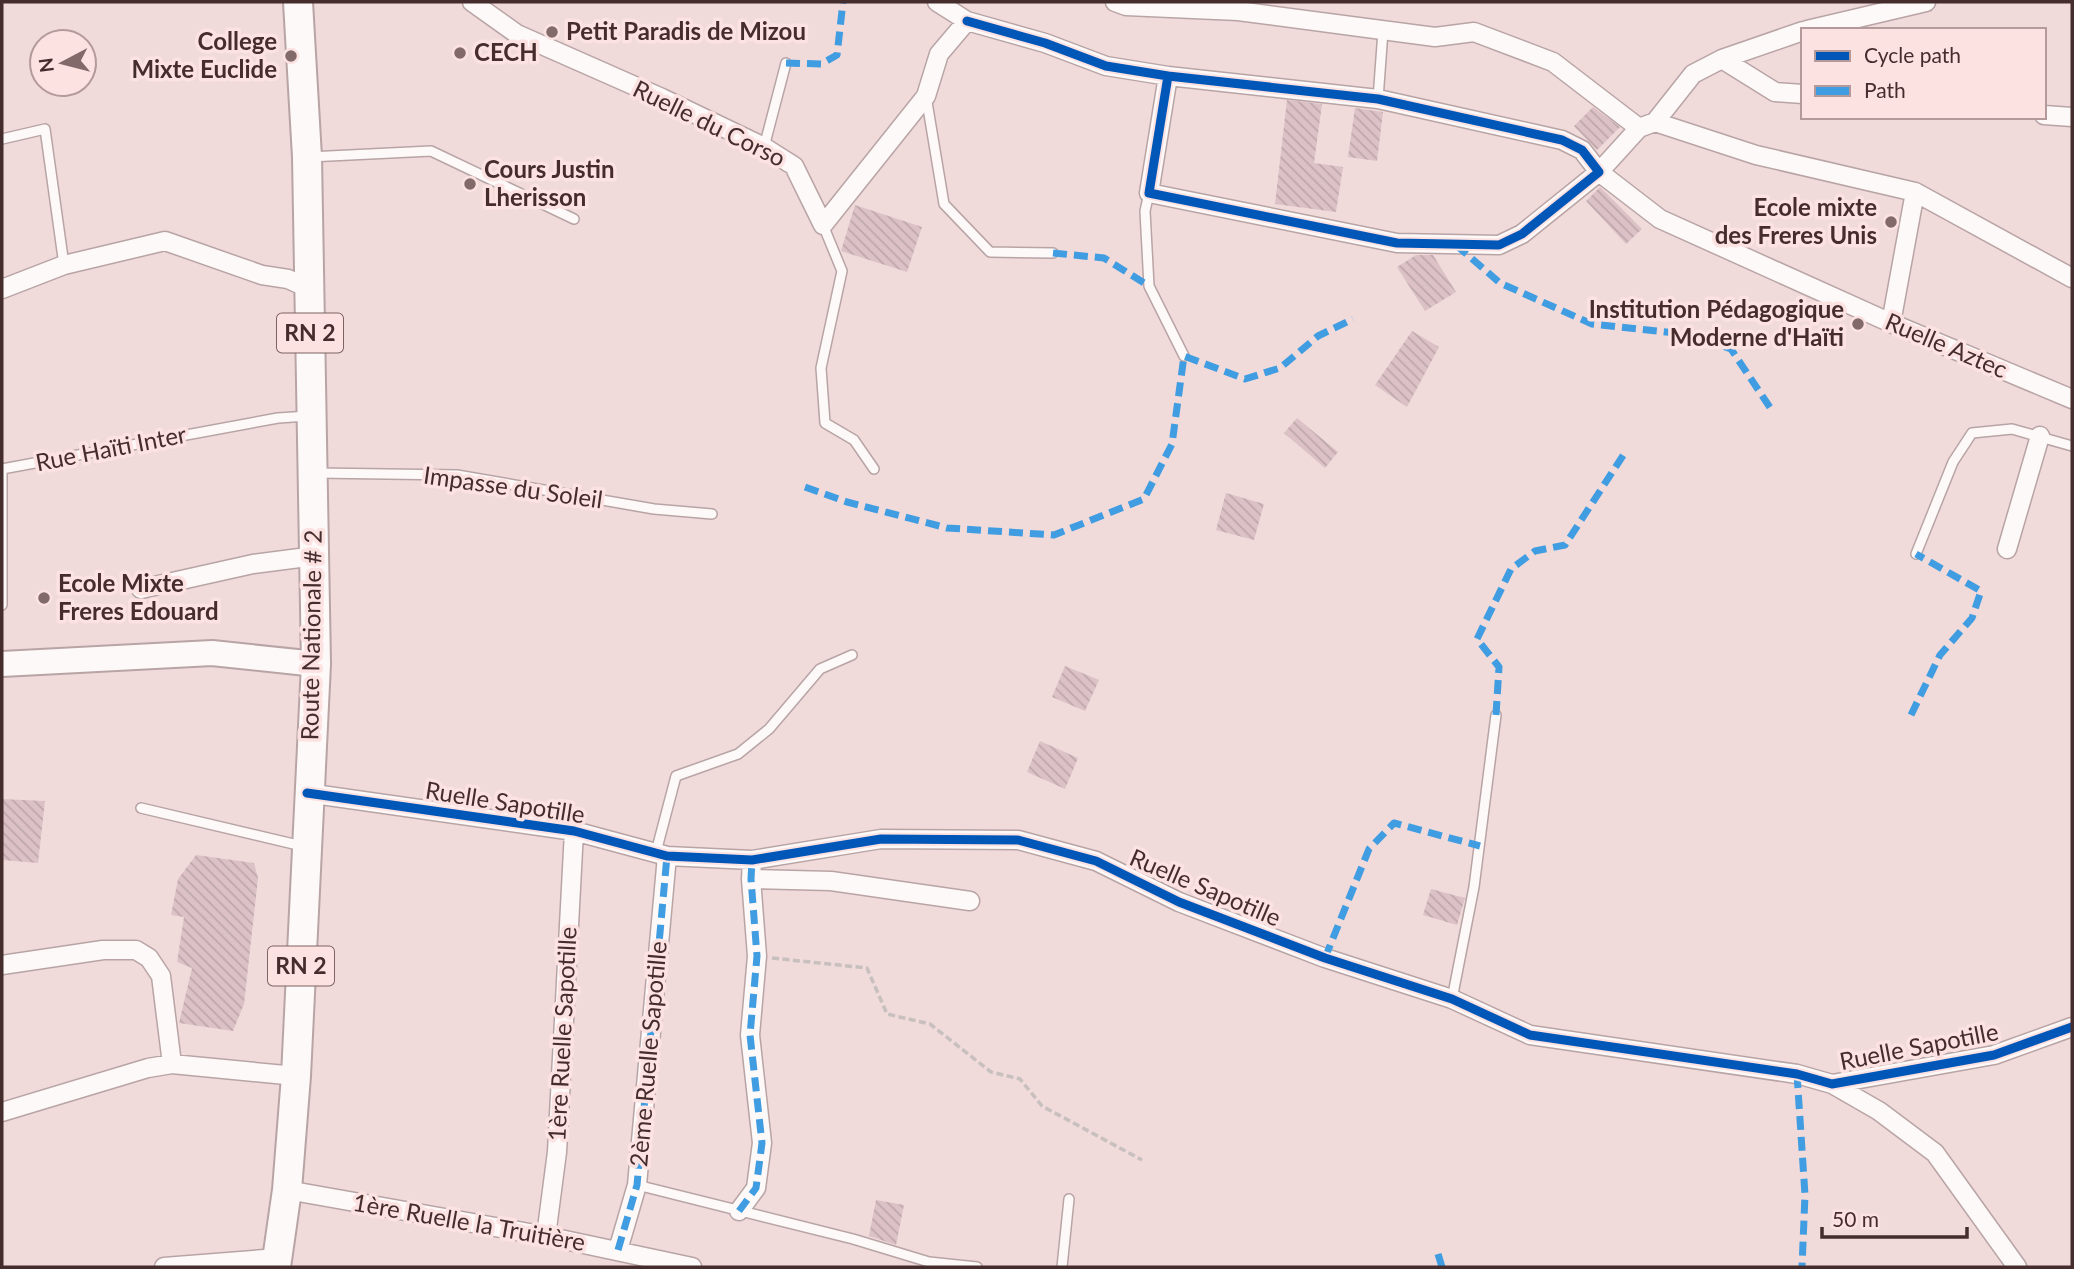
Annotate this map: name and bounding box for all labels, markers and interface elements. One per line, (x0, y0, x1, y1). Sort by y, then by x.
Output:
place label: Petit Paradis de Mizou (566, 16, 806, 45)
marker: Petit Paradis de Mizou (544, 24, 560, 40)
place label: College Mixte Euclide (131, 26, 277, 83)
north arrow (28, 28, 98, 98)
legend (1801, 28, 2046, 119)
place label: CECH (474, 37, 538, 66)
text: Cycle path (1864, 42, 1961, 67)
marker: CECH (452, 45, 468, 61)
marker: College Mixte Euclide (283, 48, 299, 64)
text: N (33, 56, 58, 74)
street label: Ruelle du Corso (629, 73, 791, 172)
text: Path (1864, 77, 1906, 102)
place label: Cours Justin Lherisson (484, 154, 615, 211)
marker: Cours Justin Lherisson (462, 176, 478, 192)
place label: Ecole mixte des Freres Unis (1715, 192, 1877, 249)
marker: Ecole mixte des Freres Unis (1883, 214, 1899, 230)
place label: Institution Pédagogique Moderne d'Haïti (1589, 294, 1844, 351)
street label: Ruelle Aztec (1881, 306, 2012, 383)
road number: RN 2 (277, 314, 343, 352)
marker: Institution Pédagogique Moderne d'Haïti (1850, 316, 1866, 332)
street label: Rue Haïti Inter (33, 419, 189, 476)
street label: Impasse du Soleil (422, 460, 605, 513)
street label: Route Nationale # 2 (294, 529, 327, 740)
place label: Ecole Mixte Freres Edouard (58, 568, 219, 625)
marker: Ecole Mixte Freres Edouard (36, 590, 52, 606)
street label: Ruelle Sapotille (423, 775, 587, 828)
street label: Ruelle Sapotille (1126, 842, 1285, 931)
street label: 1ère Ruelle Sapotille (541, 926, 582, 1142)
street label: 2ème Ruelle Sapotille (623, 940, 672, 1168)
road number: RN 2 (268, 946, 334, 986)
street label: Ruelle Sapotille (1837, 1016, 2001, 1075)
street label: 1ère Ruelle la Truitière (351, 1187, 588, 1256)
scale bar (1822, 1196, 1967, 1240)
text: 50 m (1832, 1206, 1879, 1231)

